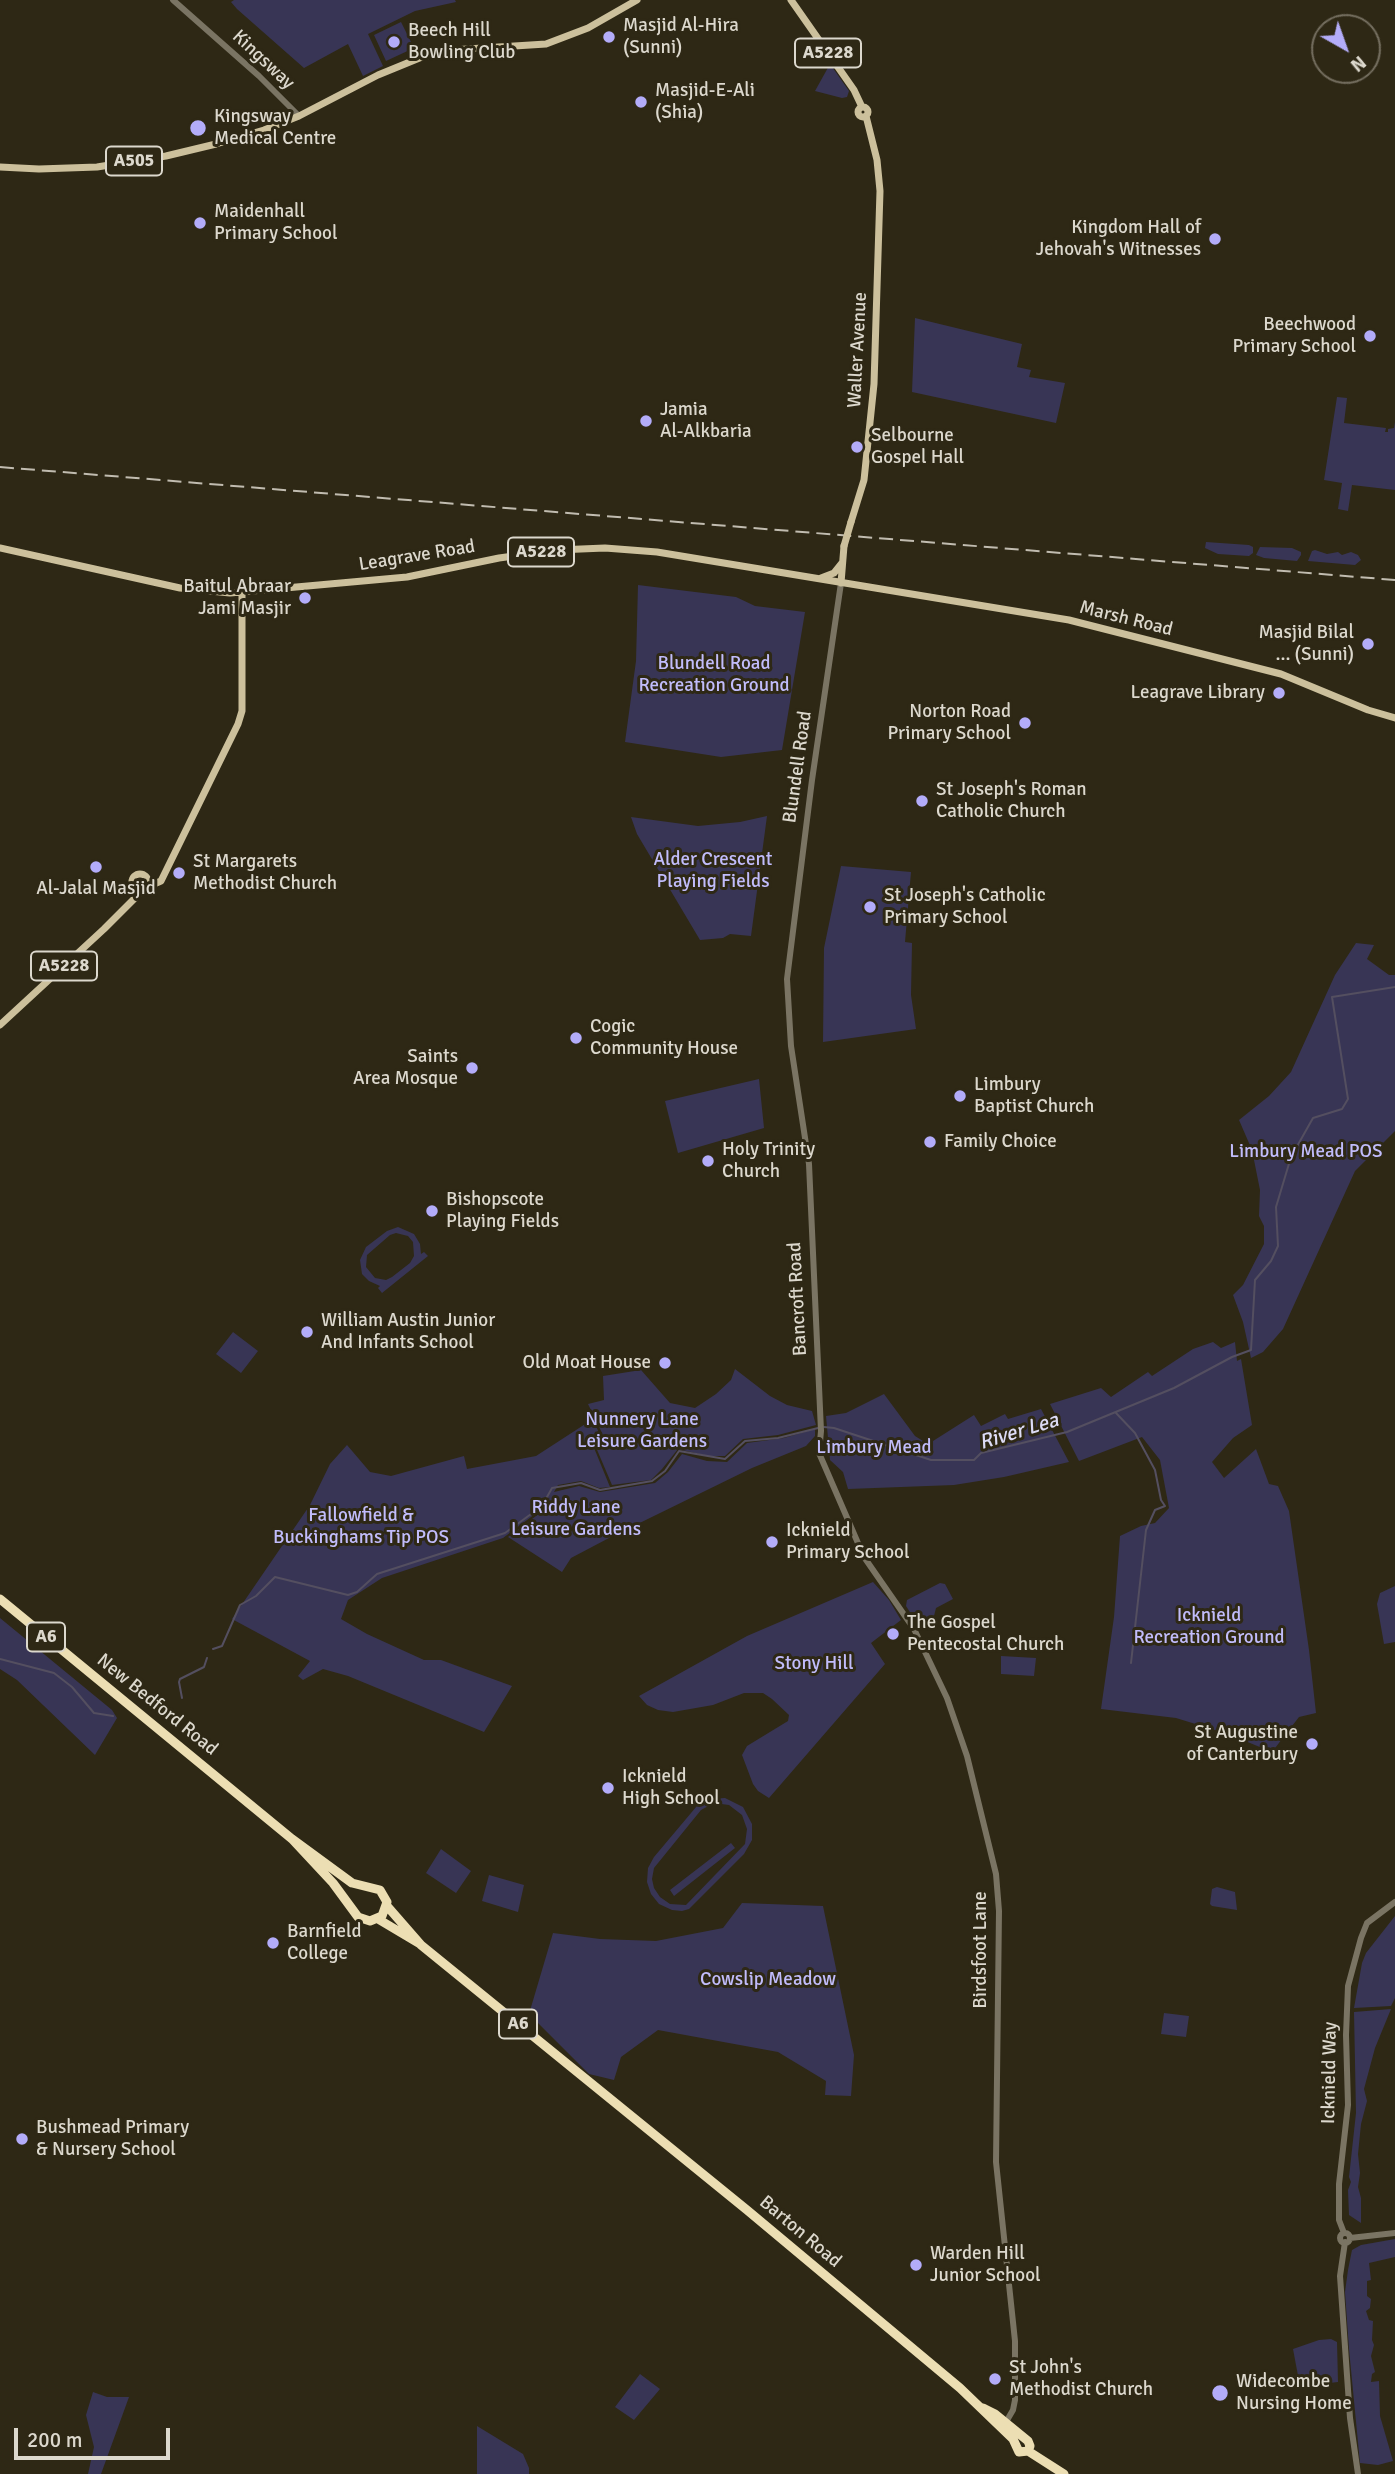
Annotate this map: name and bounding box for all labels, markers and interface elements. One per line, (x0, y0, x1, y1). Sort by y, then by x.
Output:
north arrow (1311, 14, 1381, 84)
place label: Masjid Al-Hira (Sunni) (623, 15, 739, 59)
place label: Beech Hill Bowling Club (408, 20, 515, 64)
street label: Kingsway (227, 25, 299, 95)
marker: Masjid Al-Hira (Sunni) (601, 29, 617, 45)
marker: Beech Hill Bowling Club (386, 34, 402, 50)
road number: A5228 (795, 38, 861, 68)
text: N (1345, 50, 1371, 77)
place label: Masjid-E-Ali (Shia) (655, 80, 755, 124)
marker: Masjid-E-Ali (Shia) (633, 94, 649, 110)
place label: Kingsway Medical Centre (214, 106, 336, 150)
marker: Kingsway Medical Centre (188, 118, 208, 138)
road number: A505 (106, 146, 162, 176)
place label: Maidenhall Primary School (214, 201, 337, 245)
marker: Maidenhall Primary School (192, 215, 208, 231)
place label: Kingdom Hall of Jehovah's Witnesses (1036, 217, 1201, 261)
marker: Kingdom Hall of Jehovah's Witnesses (1207, 231, 1223, 247)
street label: Waller Avenue (844, 292, 872, 408)
place label: Beechwood Primary School (1233, 314, 1356, 358)
marker: Beechwood Primary School (1362, 328, 1378, 344)
place label: Jamia Al-Alkbaria (660, 399, 752, 443)
marker: Jamia Al-Alkbaria (638, 413, 654, 429)
place label: Selbourne Gospel Hall (871, 425, 964, 469)
marker: Selbourne Gospel Hall (849, 439, 865, 455)
street label: Leagrave Road (357, 536, 477, 576)
road number: A5228 (508, 538, 574, 566)
place label: Baitul Abraar Jami Masjir (183, 576, 291, 620)
marker: Baitul Abraar Jami Masjir (297, 590, 313, 606)
street label: Marsh Road (1077, 596, 1175, 642)
place label: Masjid Bilal ... (Sunni) (1259, 622, 1354, 666)
marker: Masjid Bilal ... (Sunni) (1360, 636, 1376, 652)
park label: Blundell Road Recreation Ground (638, 653, 790, 697)
place label: Leagrave Library (1131, 682, 1265, 704)
marker: Leagrave Library (1271, 685, 1287, 701)
place label: Norton Road Primary School (888, 701, 1011, 745)
street label: Blundell Road (779, 709, 817, 825)
marker: Norton Road Primary School (1017, 715, 1033, 731)
place label: St Joseph's Roman Catholic Church (936, 779, 1087, 823)
marker: St Joseph's Roman Catholic Church (914, 793, 930, 809)
park label: Alder Crescent Playing Fields (654, 849, 772, 893)
place label: St Margarets Methodist Church (193, 851, 337, 895)
marker: Al-Jalal Masjid (88, 859, 104, 875)
marker: St Margarets Methodist Church (171, 865, 187, 881)
place label: Al-Jalal Masjid (36, 878, 156, 900)
place label: St Joseph's Catholic Primary School (884, 885, 1046, 929)
marker: St Joseph's Catholic Primary School (862, 899, 878, 915)
road number: A5228 (31, 951, 97, 981)
place label: Cogic Community House (590, 1016, 738, 1060)
marker: Cogic Community House (568, 1030, 584, 1046)
place label: Saints Area Mosque (353, 1046, 458, 1090)
marker: Saints Area Mosque (464, 1060, 480, 1076)
place label: Limbury Baptist Church (974, 1074, 1094, 1118)
marker: Limbury Baptist Church (952, 1088, 968, 1104)
place label: Family Choice (944, 1131, 1057, 1153)
marker: Family Choice (922, 1134, 938, 1150)
place label: Holy Trinity Church (722, 1139, 815, 1183)
park label: Limbury Mead POS (1229, 1141, 1383, 1163)
marker: Holy Trinity Church (700, 1153, 716, 1169)
place label: Bishopscote Playing Fields (446, 1189, 559, 1233)
marker: Bishopscote Playing Fields (424, 1203, 440, 1219)
street label: Bancroft Road (784, 1241, 812, 1357)
place label: William Austin Junior And Infants School (321, 1310, 495, 1354)
marker: William Austin Junior And Infants School (299, 1324, 315, 1340)
place label: Old Moat House (522, 1352, 651, 1374)
marker: Old Moat House (657, 1355, 673, 1371)
water label: River Lea (976, 1408, 1062, 1456)
park label: Nunnery Lane Leisure Gardens (577, 1409, 707, 1453)
park label: Limbury Mead (816, 1437, 932, 1459)
park label: Riddy Lane Leisure Gardens (511, 1497, 641, 1541)
park label: Fallowfield & Buckinghams Tip POS (273, 1505, 449, 1549)
place label: Icknield Primary School (786, 1520, 909, 1564)
marker: Icknield Primary School (764, 1534, 780, 1550)
park label: Icknield Recreation Ground (1133, 1605, 1285, 1649)
place label: The Gospel Pentecostal Church (907, 1612, 1064, 1656)
road number: A6 (27, 1622, 65, 1652)
marker: The Gospel Pentecostal Church (885, 1626, 901, 1642)
street label: New Bedford Road (92, 1649, 222, 1761)
park label: Stony Hill (775, 1653, 853, 1675)
place label: St Augustine of Canterbury (1187, 1722, 1298, 1766)
marker: St Augustine of Canterbury (1304, 1736, 1320, 1752)
place label: Icknield High School (622, 1766, 720, 1810)
marker: Icknield High School (600, 1780, 616, 1796)
street label: Birdsfoot Lane (970, 1891, 992, 2009)
place label: Barnfield College (287, 1921, 362, 1965)
marker: Barnfield College (265, 1935, 281, 1951)
park label: Cowslip Meadow (700, 1969, 836, 1991)
road number: A6 (499, 2010, 537, 2038)
street label: Icknield Way (1318, 2022, 1342, 2124)
place label: Bushmead Primary & Nursery School (36, 2117, 189, 2161)
marker: Bushmead Primary & Nursery School (14, 2131, 30, 2147)
street label: Barton Road (754, 2191, 846, 2273)
place label: Warden Hill Junior School (930, 2243, 1041, 2287)
marker: Warden Hill Junior School (908, 2257, 924, 2273)
place label: St John's Methodist Church (1009, 2357, 1153, 2401)
marker: St John's Methodist Church (987, 2371, 1003, 2387)
place label: Widecombe Nursing Home (1236, 2371, 1352, 2415)
marker: Widecombe Nursing Home (1210, 2383, 1230, 2403)
scale bar (18, 2414, 173, 2458)
text: 200 m (27, 2427, 82, 2453)

